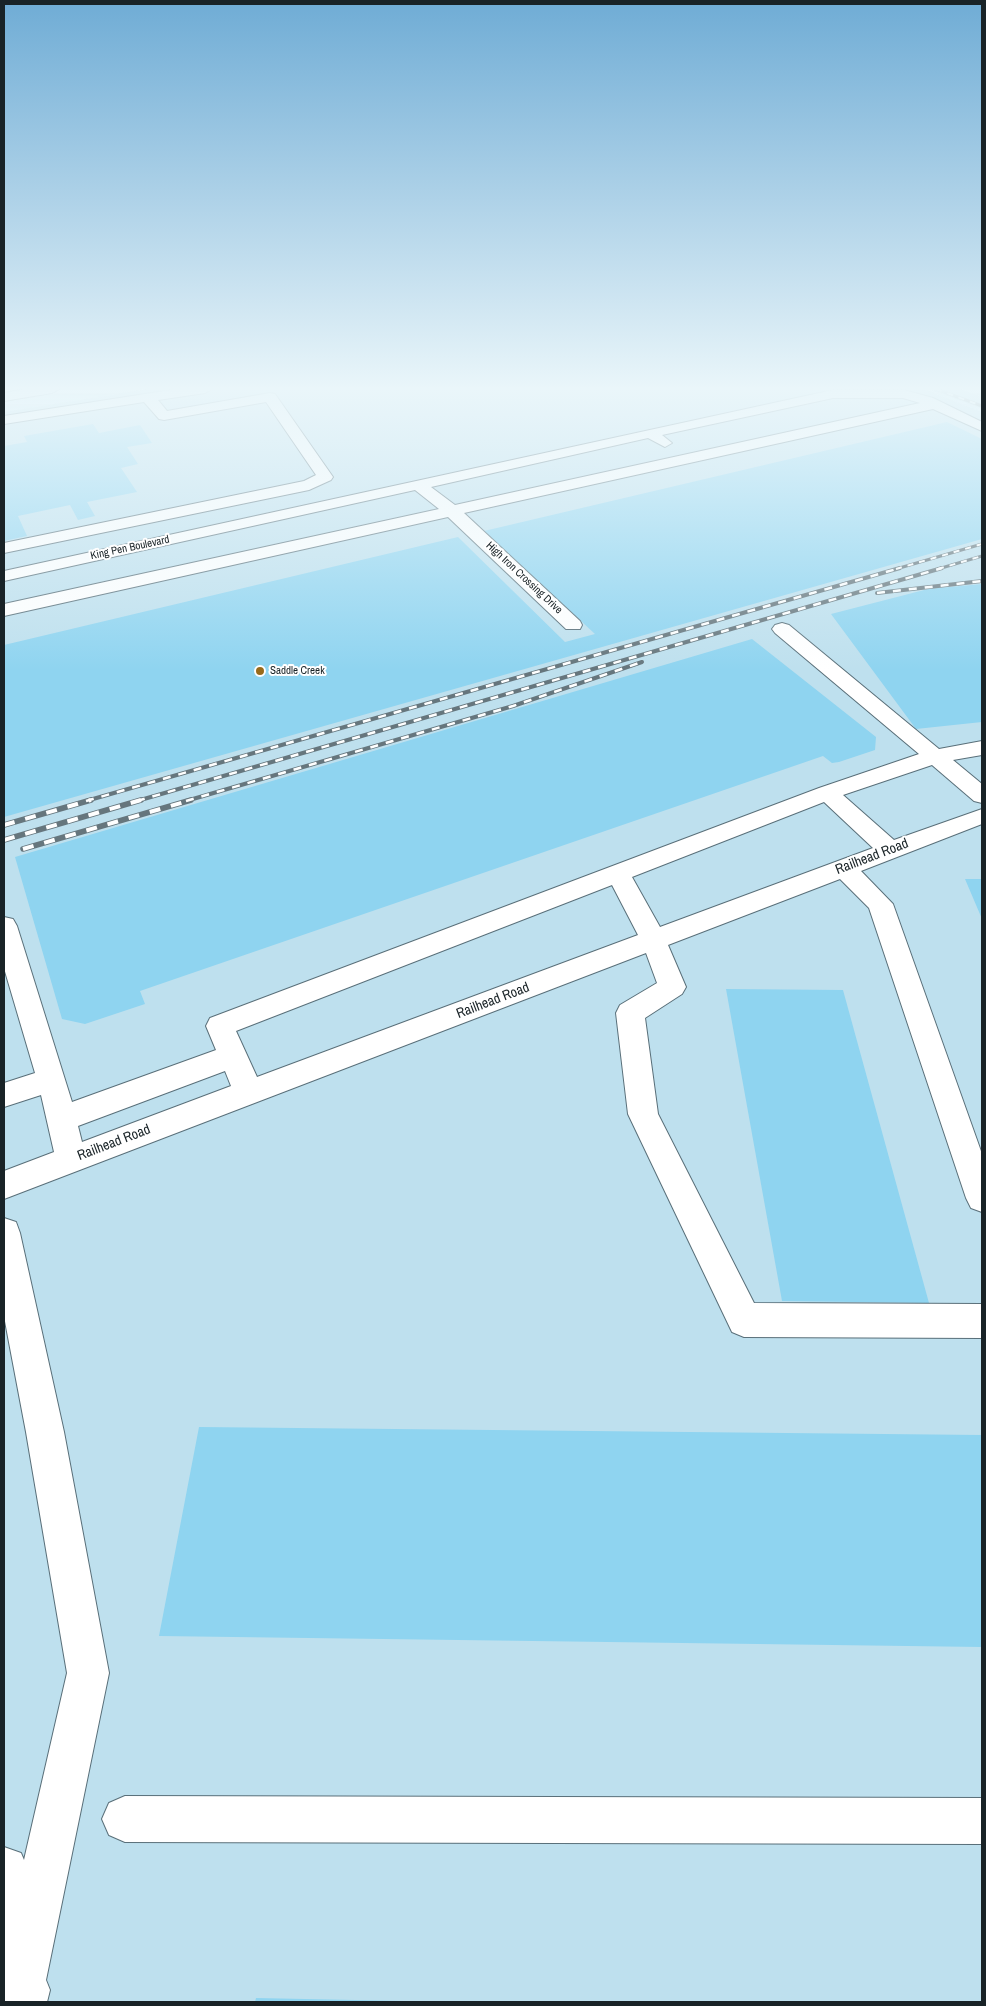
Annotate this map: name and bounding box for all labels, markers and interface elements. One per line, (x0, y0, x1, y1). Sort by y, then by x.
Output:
street label: King Pen Boulevard (89, 533, 171, 563)
street label: High Iron Crossing Drive (483, 539, 565, 617)
place label: Saddle Creek (270, 664, 325, 678)
marker: Saddle Creek (254, 665, 266, 677)
street label: Railhead Road (833, 835, 911, 879)
street label: Railhead Road (454, 979, 532, 1023)
street label: Railhead Road (75, 1121, 153, 1165)

